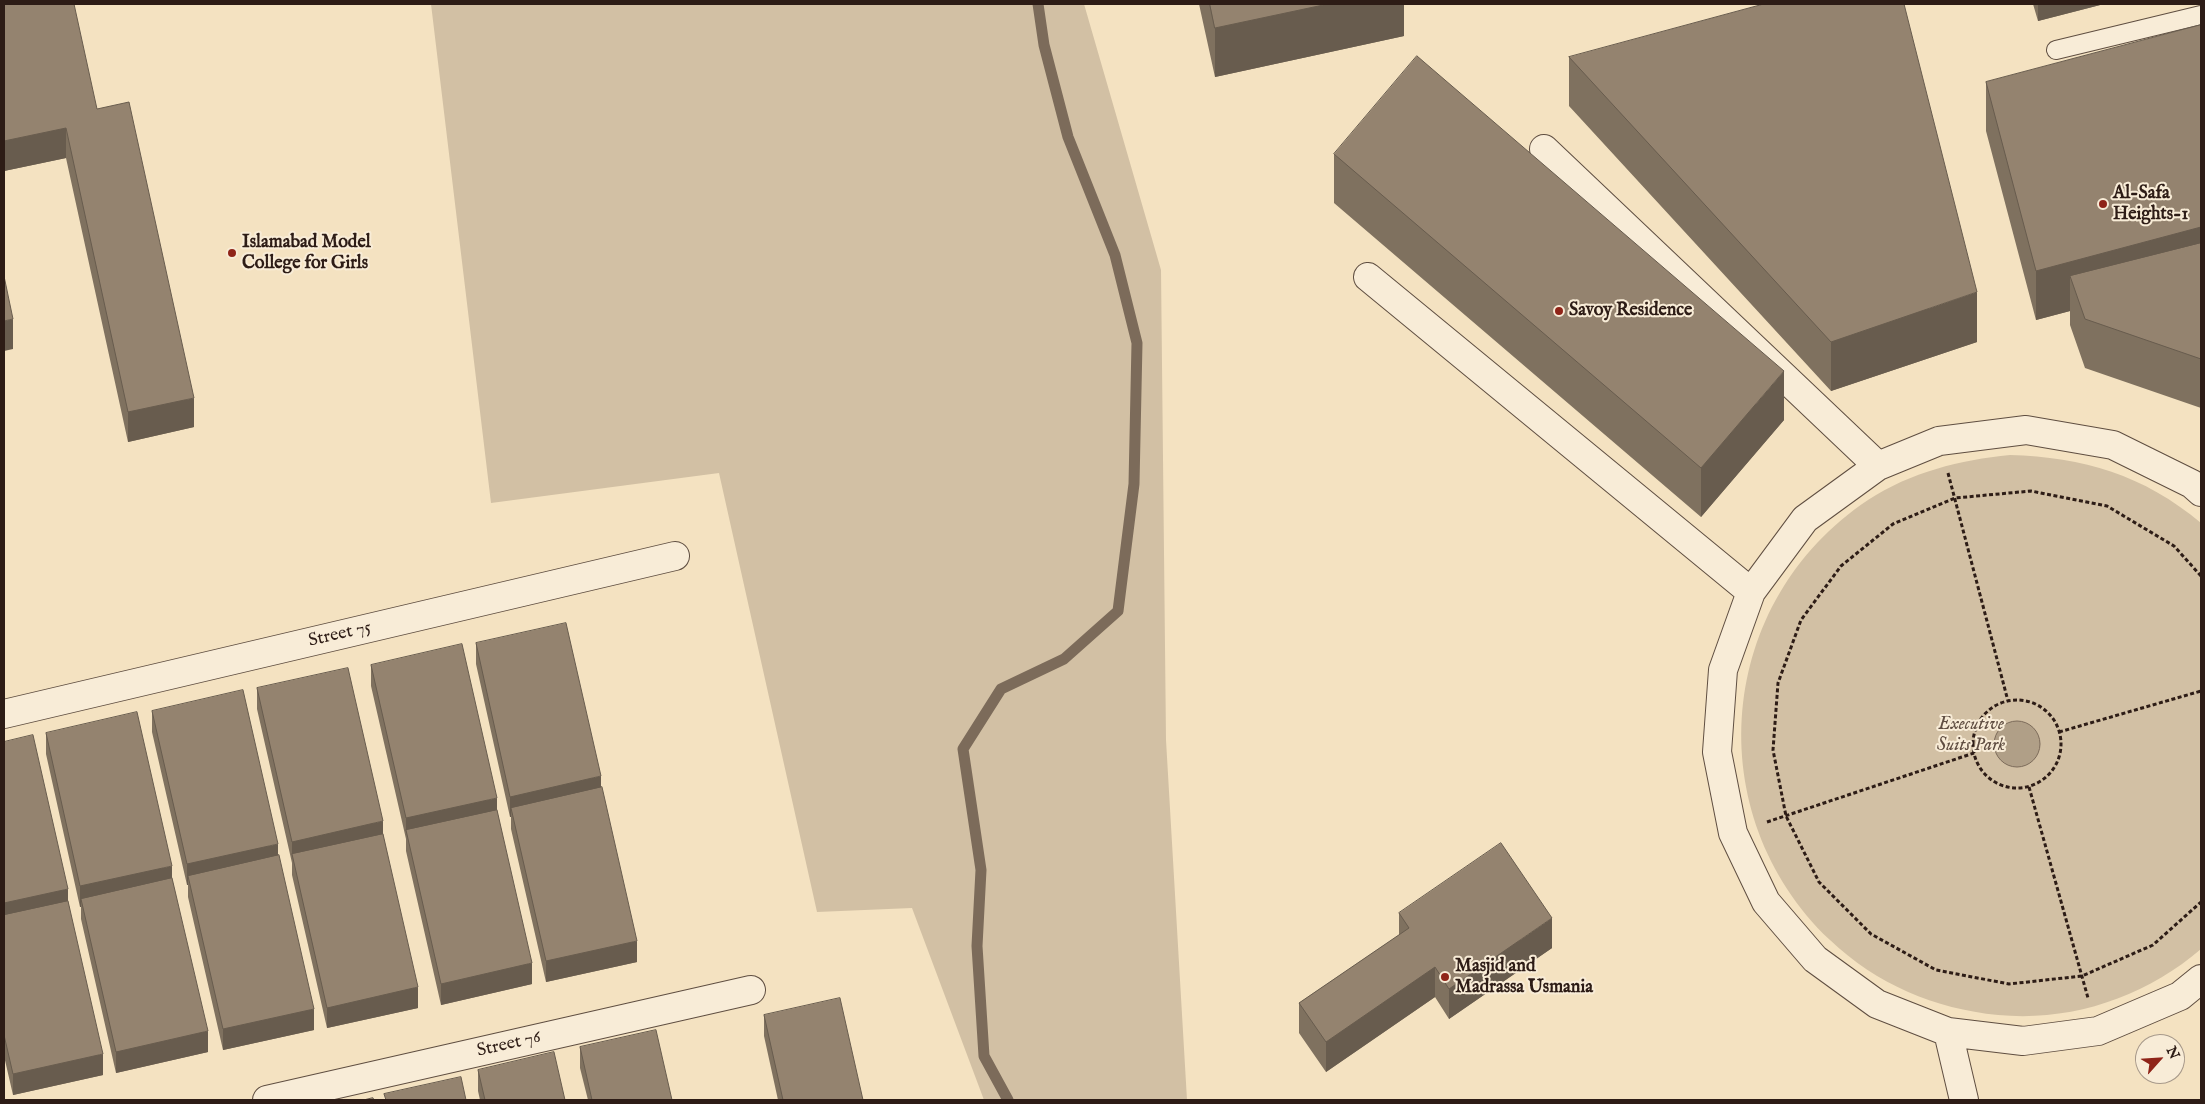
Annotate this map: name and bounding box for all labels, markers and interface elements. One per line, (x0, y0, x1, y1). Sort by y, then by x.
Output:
place label: Al-Safa Heights-1 (2113, 183, 2188, 225)
marker: Al-Safa Heights-1 (2097, 198, 2109, 210)
place label: Islamabad Model College for Girls (242, 232, 371, 274)
marker: Islamabad Model College for Girls (226, 247, 238, 259)
place label: Savoy Residence (1569, 300, 1692, 322)
marker: Savoy Residence (1553, 305, 1565, 317)
street label: Street 75 (307, 617, 373, 653)
park label: Executive Suits Park (1937, 714, 2005, 756)
place label: Masjid and Madrassa Usmania (1455, 956, 1593, 999)
marker: Masjid and Madrassa Usmania (1439, 971, 1451, 983)
street label: Street 76 (475, 1027, 543, 1063)
north arrow (2135, 1034, 2185, 1084)
text: N (2162, 1043, 2183, 1062)

